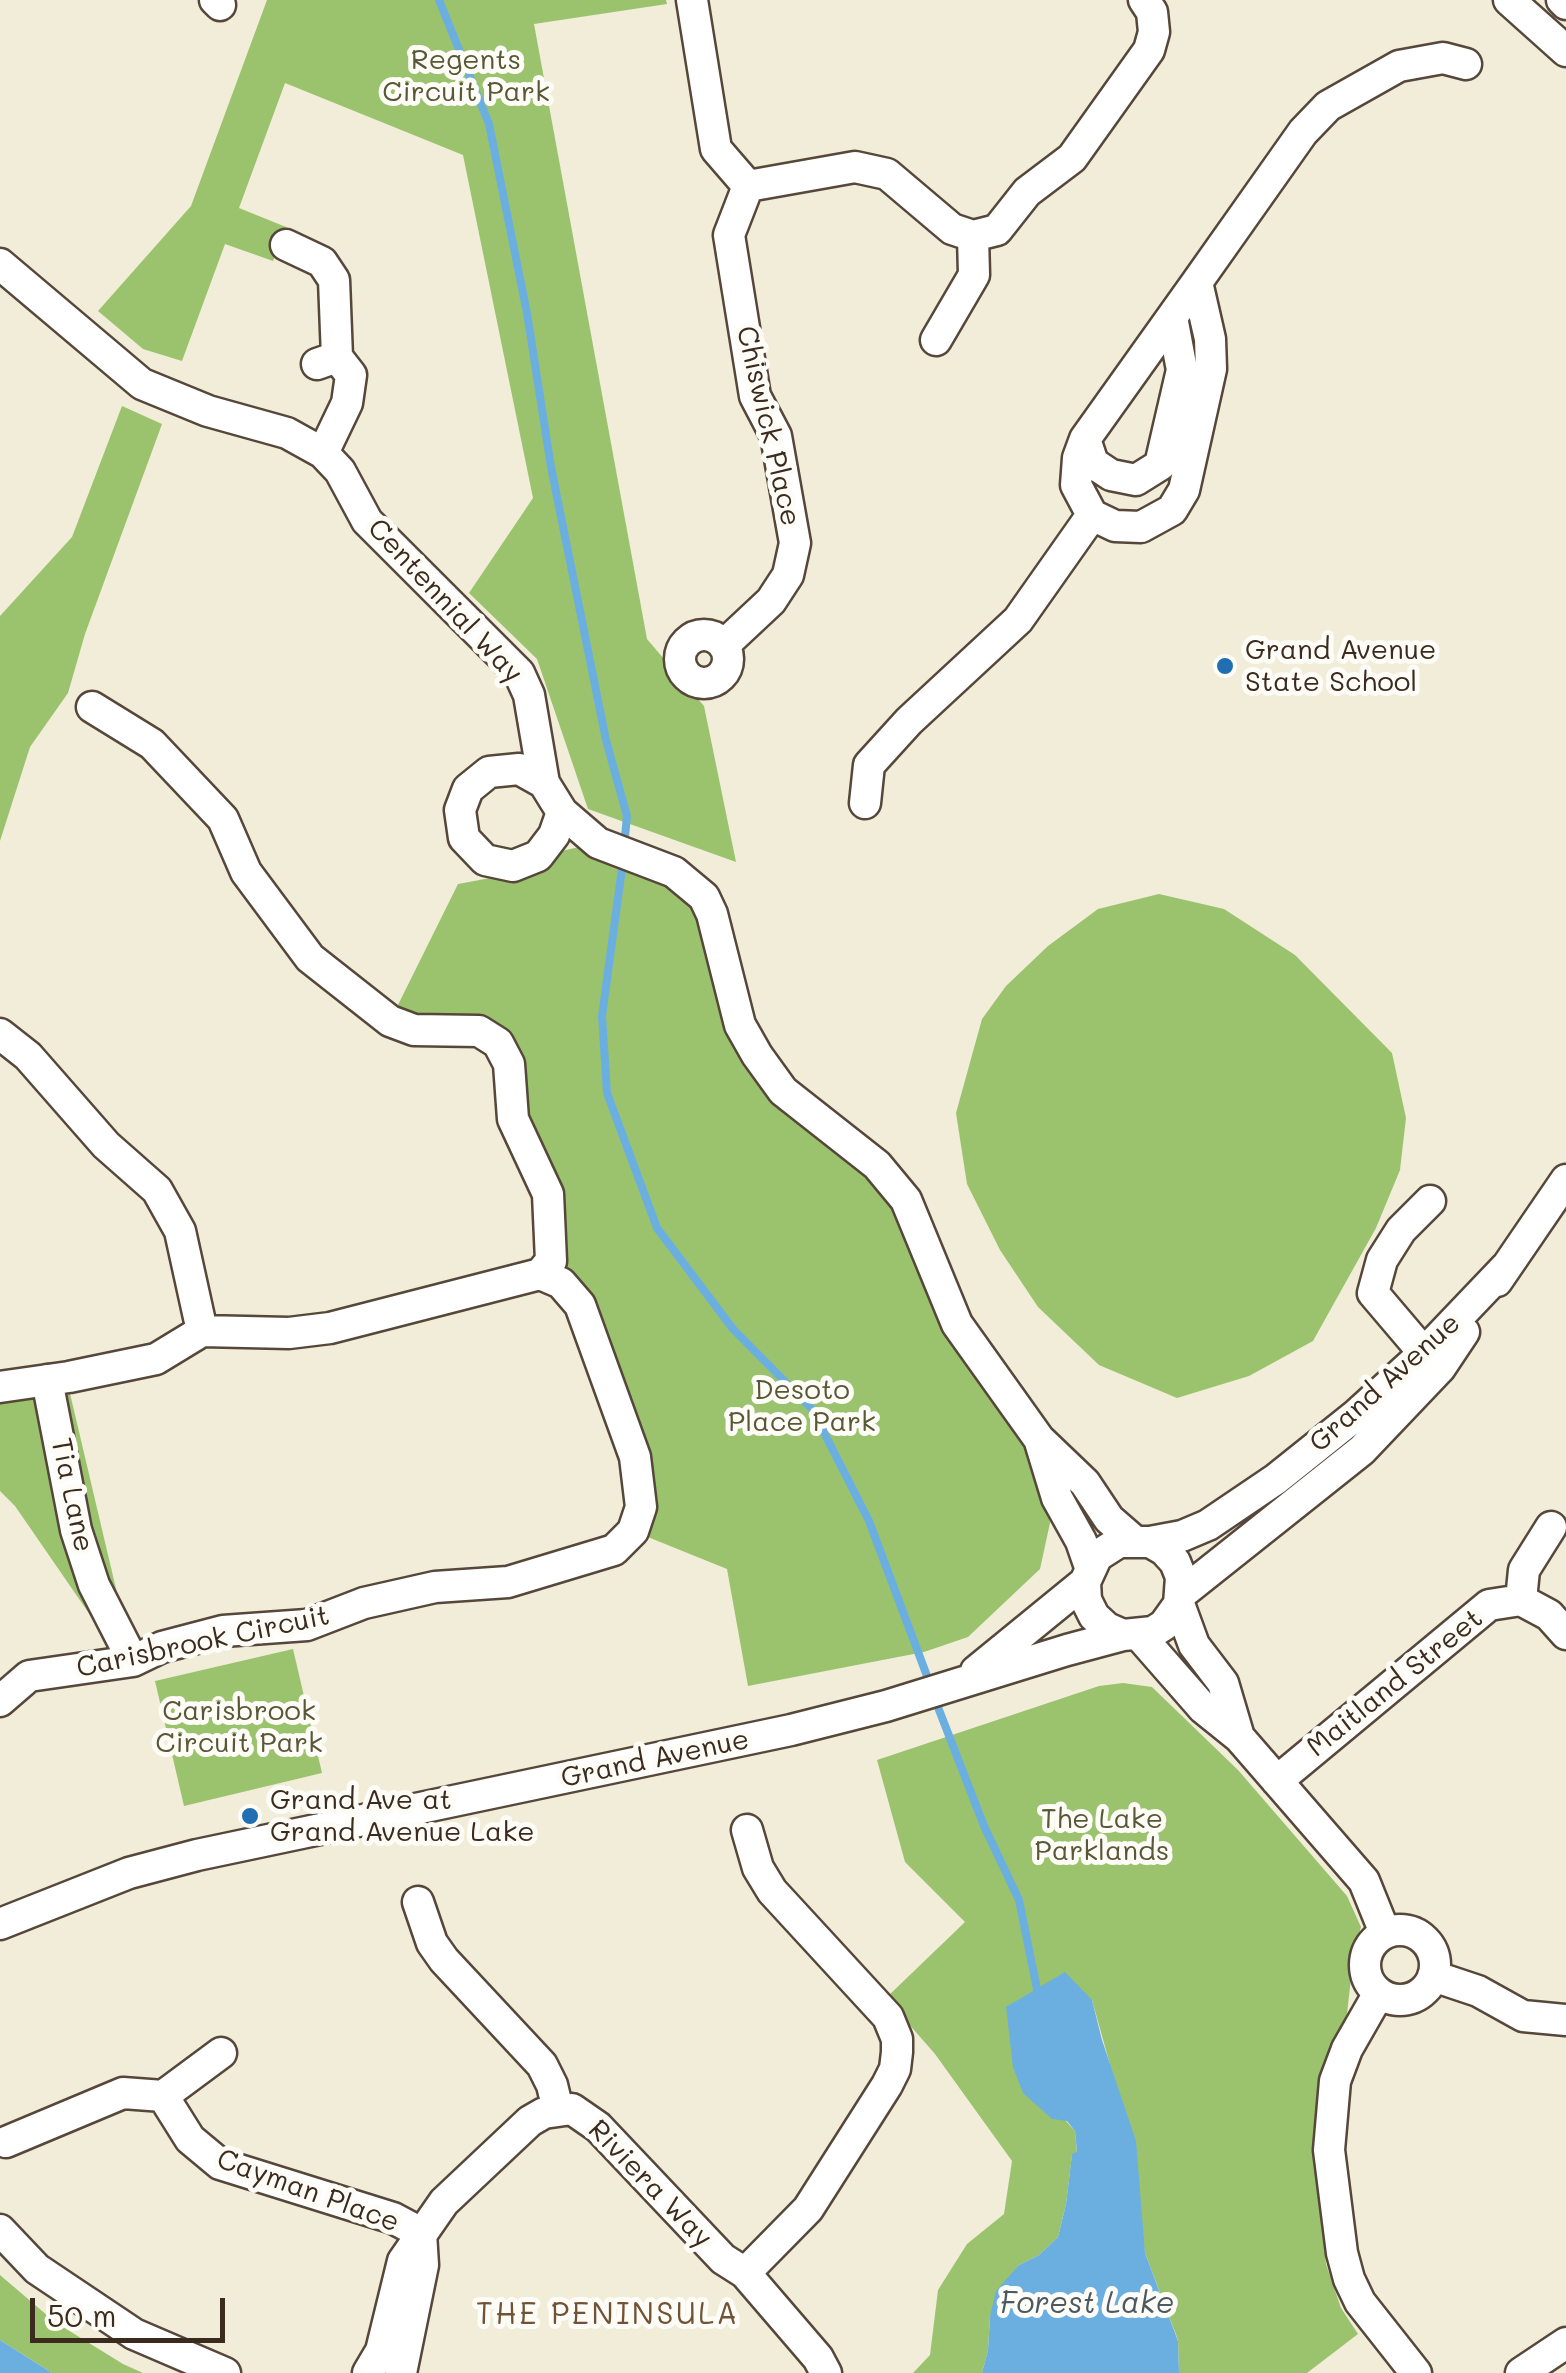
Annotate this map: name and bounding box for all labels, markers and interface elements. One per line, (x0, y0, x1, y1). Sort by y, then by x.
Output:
park label: Regents Circuit Park (382, 43, 550, 109)
street label: Chiswick Place (729, 323, 807, 529)
street label: Centennial Way (360, 512, 530, 690)
place label: Grand Avenue State School (1245, 633, 1436, 699)
marker: Grand Avenue State School (1214, 655, 1236, 677)
street label: Grand Avenue (1303, 1306, 1467, 1460)
park label: Desoto Place Park (728, 1373, 876, 1439)
street label: Tia Lane (44, 1435, 100, 1555)
street label: Carisbrook Circuit (73, 1599, 333, 1685)
street label: Maitland Street (1300, 1602, 1490, 1764)
park label: Carisbrook Circuit Park (155, 1694, 323, 1760)
street label: Grand Avenue (558, 1723, 752, 1795)
place label: Grand Ave at Grand Avenue Lake (270, 1783, 535, 1849)
park label: The Lake Parklands (1035, 1802, 1169, 1868)
marker: Grand Ave at Grand Avenue Lake (239, 1805, 261, 1827)
street label: Riviera Way (581, 2113, 719, 2255)
street label: Cayman Place (212, 2142, 404, 2240)
scale bar (35, 2278, 230, 2340)
water label: Forest Lake (1000, 2286, 1174, 2322)
text: 50 m (47, 2295, 117, 2335)
district label: THE PENINSULA (476, 2297, 740, 2333)

